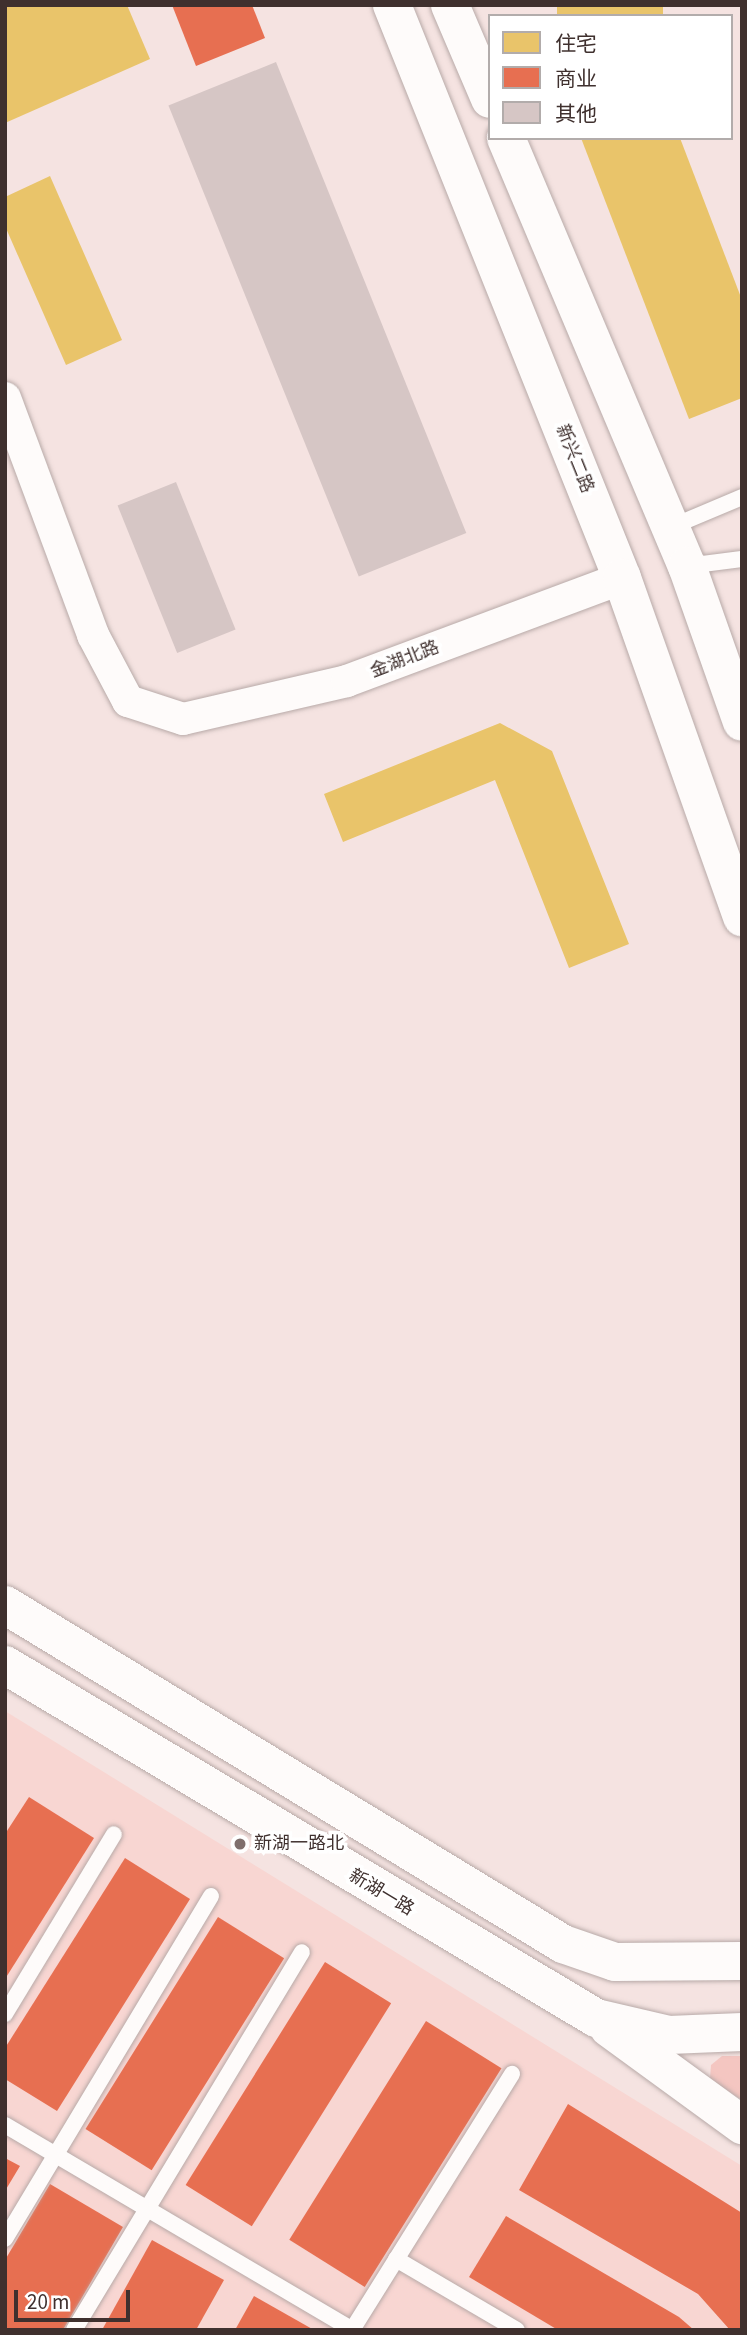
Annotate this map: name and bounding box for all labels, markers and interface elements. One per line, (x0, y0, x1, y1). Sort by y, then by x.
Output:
legend (488, 14, 733, 140)
text: 住宅 (555, 29, 597, 59)
text: 商业 (555, 64, 597, 94)
text: 其他 (555, 99, 597, 129)
street label: 新兴二路 (551, 422, 597, 496)
street label: 金湖北路 (368, 637, 442, 683)
place label: 新湖一路北 (254, 1833, 344, 1855)
marker: 新湖一路北 (232, 1836, 248, 1852)
street label: 新湖一路 (345, 1865, 417, 1921)
scale bar (18, 2276, 133, 2320)
text: 20 m (27, 2287, 69, 2317)

